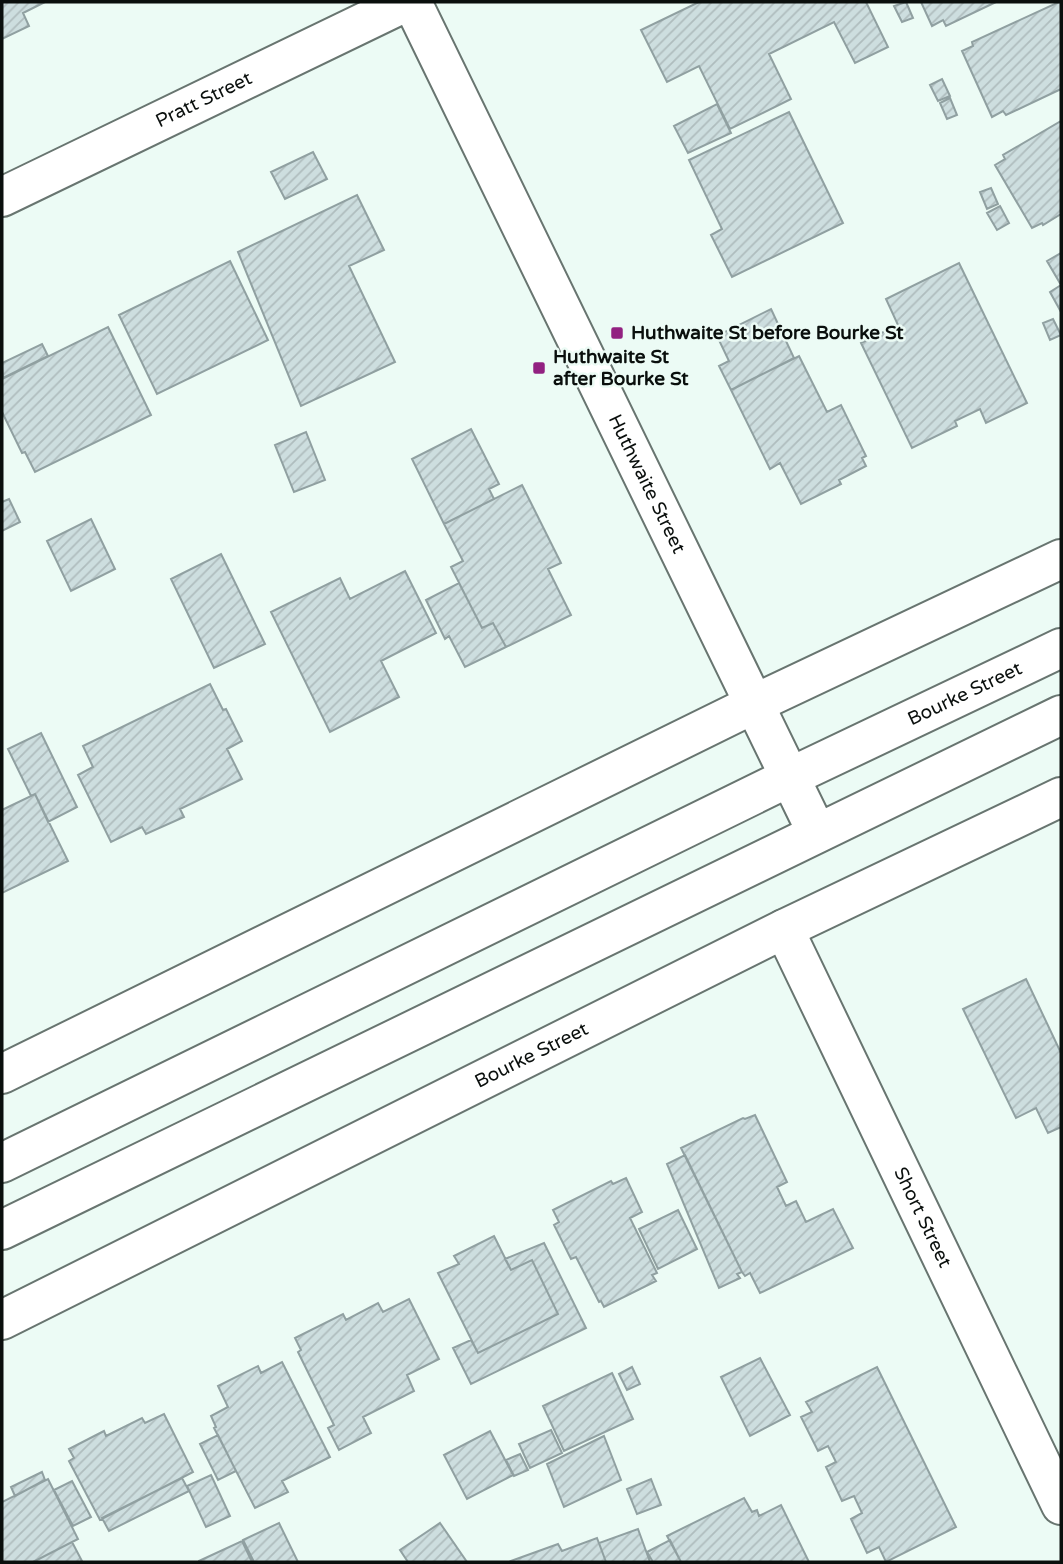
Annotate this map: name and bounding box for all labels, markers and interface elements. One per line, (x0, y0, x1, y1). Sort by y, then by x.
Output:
street label: Pratt Street (152, 67, 255, 132)
place label: Huthwaite St before Bourke St (631, 322, 904, 344)
marker: Huthwaite St before Bourke St (609, 325, 625, 341)
place label: Huthwaite St after Bourke St (553, 346, 689, 390)
marker: Huthwaite St after Bourke St (531, 360, 547, 376)
street label: Huthwaite Street (604, 411, 690, 557)
street label: Bourke Street (904, 657, 1025, 730)
street label: Bourke Street (471, 1018, 592, 1093)
street label: Short Street (889, 1164, 956, 1271)

